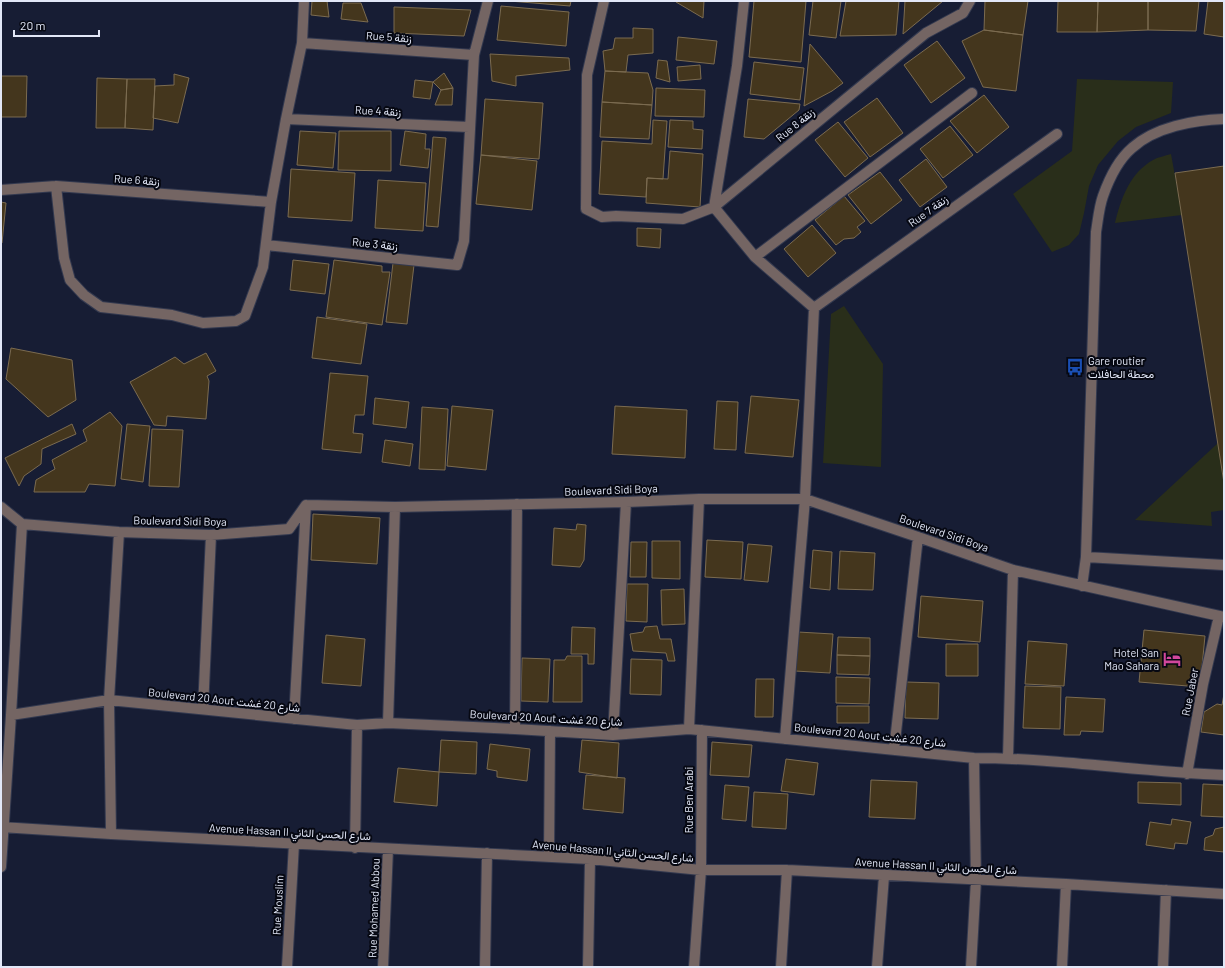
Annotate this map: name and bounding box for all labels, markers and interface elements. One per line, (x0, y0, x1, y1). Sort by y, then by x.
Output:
scale bar (14, 12, 99, 38)
text: 20 m (20, 18, 46, 32)
street label: Rue 5 زنقة (366, 28, 413, 46)
street label: Rue 4 زنقة (355, 103, 402, 119)
street label: Rue 8 زنقة (773, 105, 817, 145)
street label: Rue 6 زنقة (114, 171, 161, 189)
street label: Rue 7 زنقة (906, 192, 951, 230)
street label: Rue 3 زنقة (351, 235, 399, 253)
place label: Gare routier محطة الحافلات (1088, 354, 1154, 380)
bus stop icon: Gare routier محطة الحافلات (1065, 357, 1085, 377)
street label: Boulevard Sidi Boya (564, 481, 658, 498)
street label: Boulevard Sidi Boya (898, 511, 990, 554)
street label: Boulevard Sidi Boya (133, 513, 227, 528)
place label: Hotel San Mao Sahara (1104, 646, 1159, 672)
hotel icon: Hotel San Mao Sahara (1162, 649, 1182, 669)
street label: Rue Jaber (1179, 667, 1201, 717)
street label: Boulevard 20 Aout شارع 20 غشت (147, 685, 301, 716)
street label: Boulevard 20 Aout شارع 20 غشت (469, 707, 623, 730)
street label: Boulevard 20 Aout شارع 20 غشت (793, 720, 947, 751)
street label: Rue Ben Arabi (682, 766, 695, 833)
street label: Avenue Hassan II شارع الحسن الثاني (209, 821, 372, 846)
street label: Avenue Hassan II شارع الحسن الثاني (531, 837, 695, 868)
street label: Avenue Hassan II شارع الحسن الثاني (855, 855, 1018, 880)
street label: Rue Mohamed Abbou (365, 858, 382, 958)
street label: Rue Mouslim (269, 875, 286, 935)

